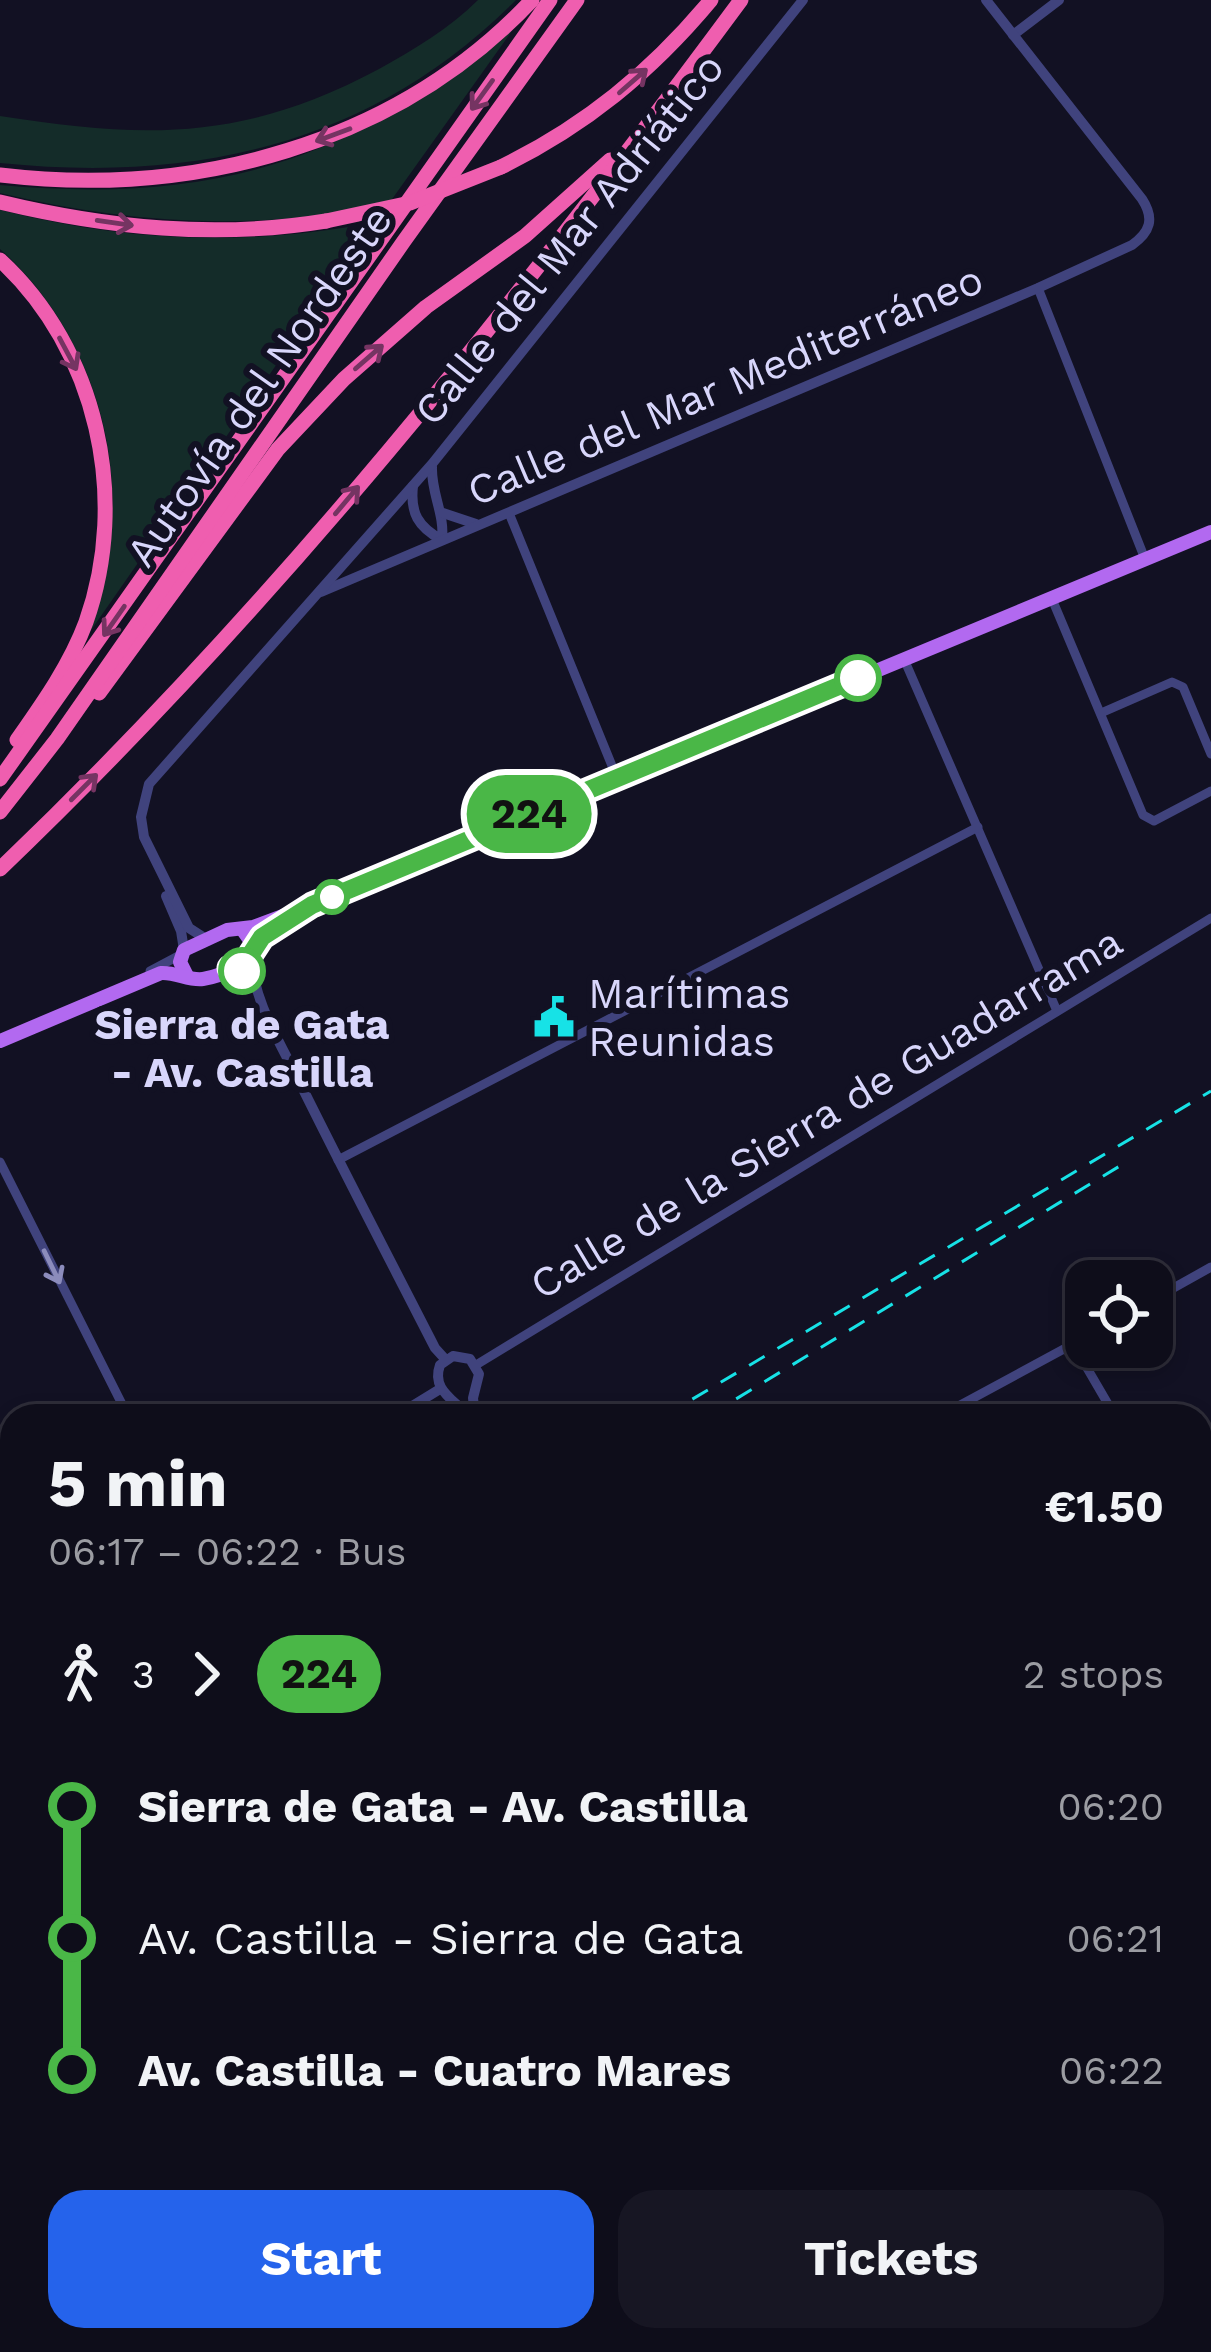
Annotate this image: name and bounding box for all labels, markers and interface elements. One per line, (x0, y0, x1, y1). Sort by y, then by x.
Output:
street label: Calle del Mar Adriático (404, 43, 734, 435)
one-way arrow (618, 68, 648, 96)
one-way arrow (470, 78, 495, 111)
one-way arrow (315, 126, 352, 147)
street label: Autovía del Nordeste (116, 196, 402, 576)
one-way arrow (95, 212, 134, 235)
street label: Calle del Mar Mediterráneo (460, 254, 990, 516)
one-way arrow (58, 335, 81, 371)
one-way arrow (353, 344, 384, 371)
one-way arrow (333, 485, 361, 516)
one-way arrow (102, 603, 127, 637)
unlabelled marker (836, 656, 880, 700)
one-way arrow (69, 773, 98, 802)
line badge: 224 (460, 775, 598, 853)
text: 224 (491, 789, 567, 838)
unlabelled marker (316, 881, 348, 913)
street label: Calle de la Sierra de Guadarrama (522, 917, 1130, 1309)
marker: Sierra de Gata - Av. Castilla (220, 949, 264, 993)
place label: Marítimas Reunidas (588, 969, 790, 1066)
public building icon: Marítimas Reunidas (531, 994, 577, 1040)
place label: Sierra de Gata - Av. Castilla (95, 1000, 390, 1097)
one-way arrow (41, 1249, 64, 1284)
map controls (1065, 1260, 1173, 1368)
button: locate (1065, 1260, 1173, 1368)
text: 5 min (48, 1445, 228, 1522)
text: €1.50 (1045, 1480, 1164, 1533)
text: 06:17 – 06:22 · Bus (48, 1529, 406, 1574)
icon: walk (48, 1641, 114, 1707)
icon: forward (173, 1641, 239, 1707)
text: 224 (281, 1649, 357, 1698)
text: 3 (132, 1652, 155, 1697)
text: 2 stops (1023, 1652, 1164, 1697)
text: Sierra de Gata - Av. Castilla (138, 1780, 748, 1833)
text: 06:20 (1057, 1784, 1164, 1829)
text: Av. Castilla - Sierra de Gata (138, 1912, 744, 1965)
text: 06:21 (1067, 1916, 1164, 1961)
text: Av. Castilla - Cuatro Mares (138, 2044, 731, 2097)
text: 06:22 (1059, 2048, 1164, 2093)
button: Start (48, 2190, 594, 2328)
button: Tickets (618, 2190, 1164, 2328)

